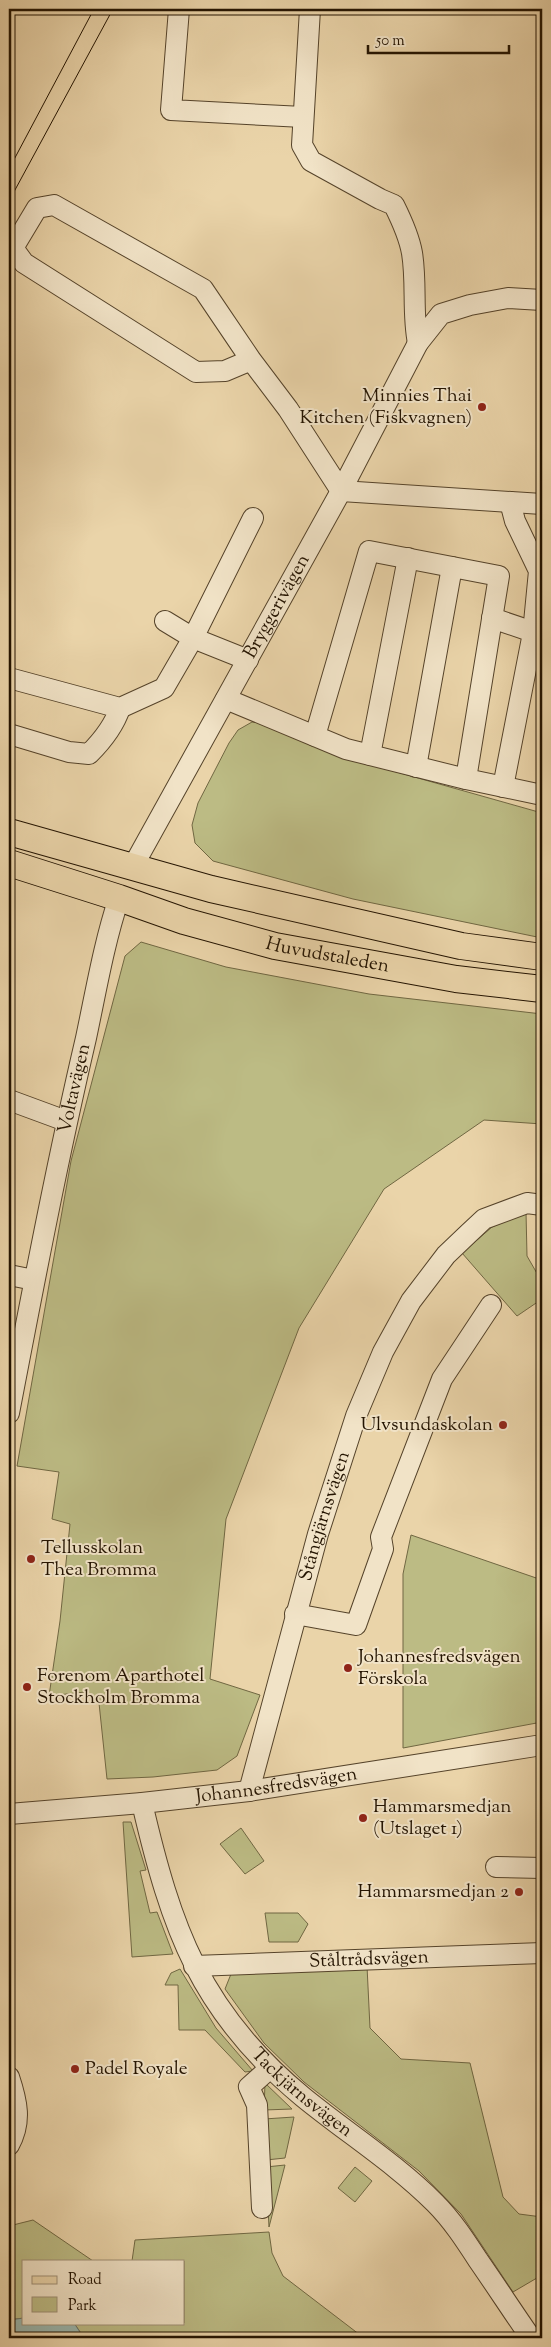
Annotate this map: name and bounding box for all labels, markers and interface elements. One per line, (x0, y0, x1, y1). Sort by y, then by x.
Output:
scale bar (368, 22, 510, 54)
text: 50 m (375, 31, 405, 52)
place label: Minnies Thai Kitchen (Fiskvagnen) (299, 383, 472, 432)
marker: Minnies Thai Kitchen (Fiskvagnen) (476, 401, 488, 413)
street label: Bryggerivägen (237, 549, 317, 664)
street label: Huvudstaleden (263, 931, 391, 980)
street label: Voltavägen (51, 1041, 98, 1136)
place label: Ulvsundaskolan (360, 1412, 493, 1439)
marker: Ulvsundaskolan (497, 1419, 509, 1431)
street label: Stångjärnsvägen (292, 1448, 357, 1584)
place label: Tellusskolan Thea Bromma (41, 1535, 157, 1584)
marker: Tellusskolan Thea Bromma (25, 1553, 37, 1565)
place label: Johannesfredsvägen Förskola (357, 1644, 521, 1693)
marker: Johannesfredsvägen Förskola (342, 1662, 354, 1674)
place label: Forenom Aparthotel Stockholm Bromma (37, 1663, 205, 1712)
marker: Forenom Aparthotel Stockholm Bromma (21, 1681, 33, 1693)
street label: Johannesfredsvägen (193, 1761, 359, 1810)
place label: Hammarsmedjan (Utslaget 1) (373, 1794, 512, 1843)
marker: Hammarsmedjan (Utslaget 1) (357, 1812, 369, 1824)
place label: Hammarsmedjan 2 (358, 1879, 509, 1906)
marker: Hammarsmedjan 2 (513, 1886, 525, 1898)
street label: Ståltrådsvägen (309, 1944, 429, 1975)
street label: Tackjärnsvägen (244, 2042, 358, 2144)
place label: Padel Royale (85, 2056, 188, 2083)
marker: Padel Royale (69, 2063, 81, 2075)
legend (22, 2260, 185, 2324)
text: Road (68, 2270, 102, 2291)
text: Park (68, 2296, 97, 2317)

